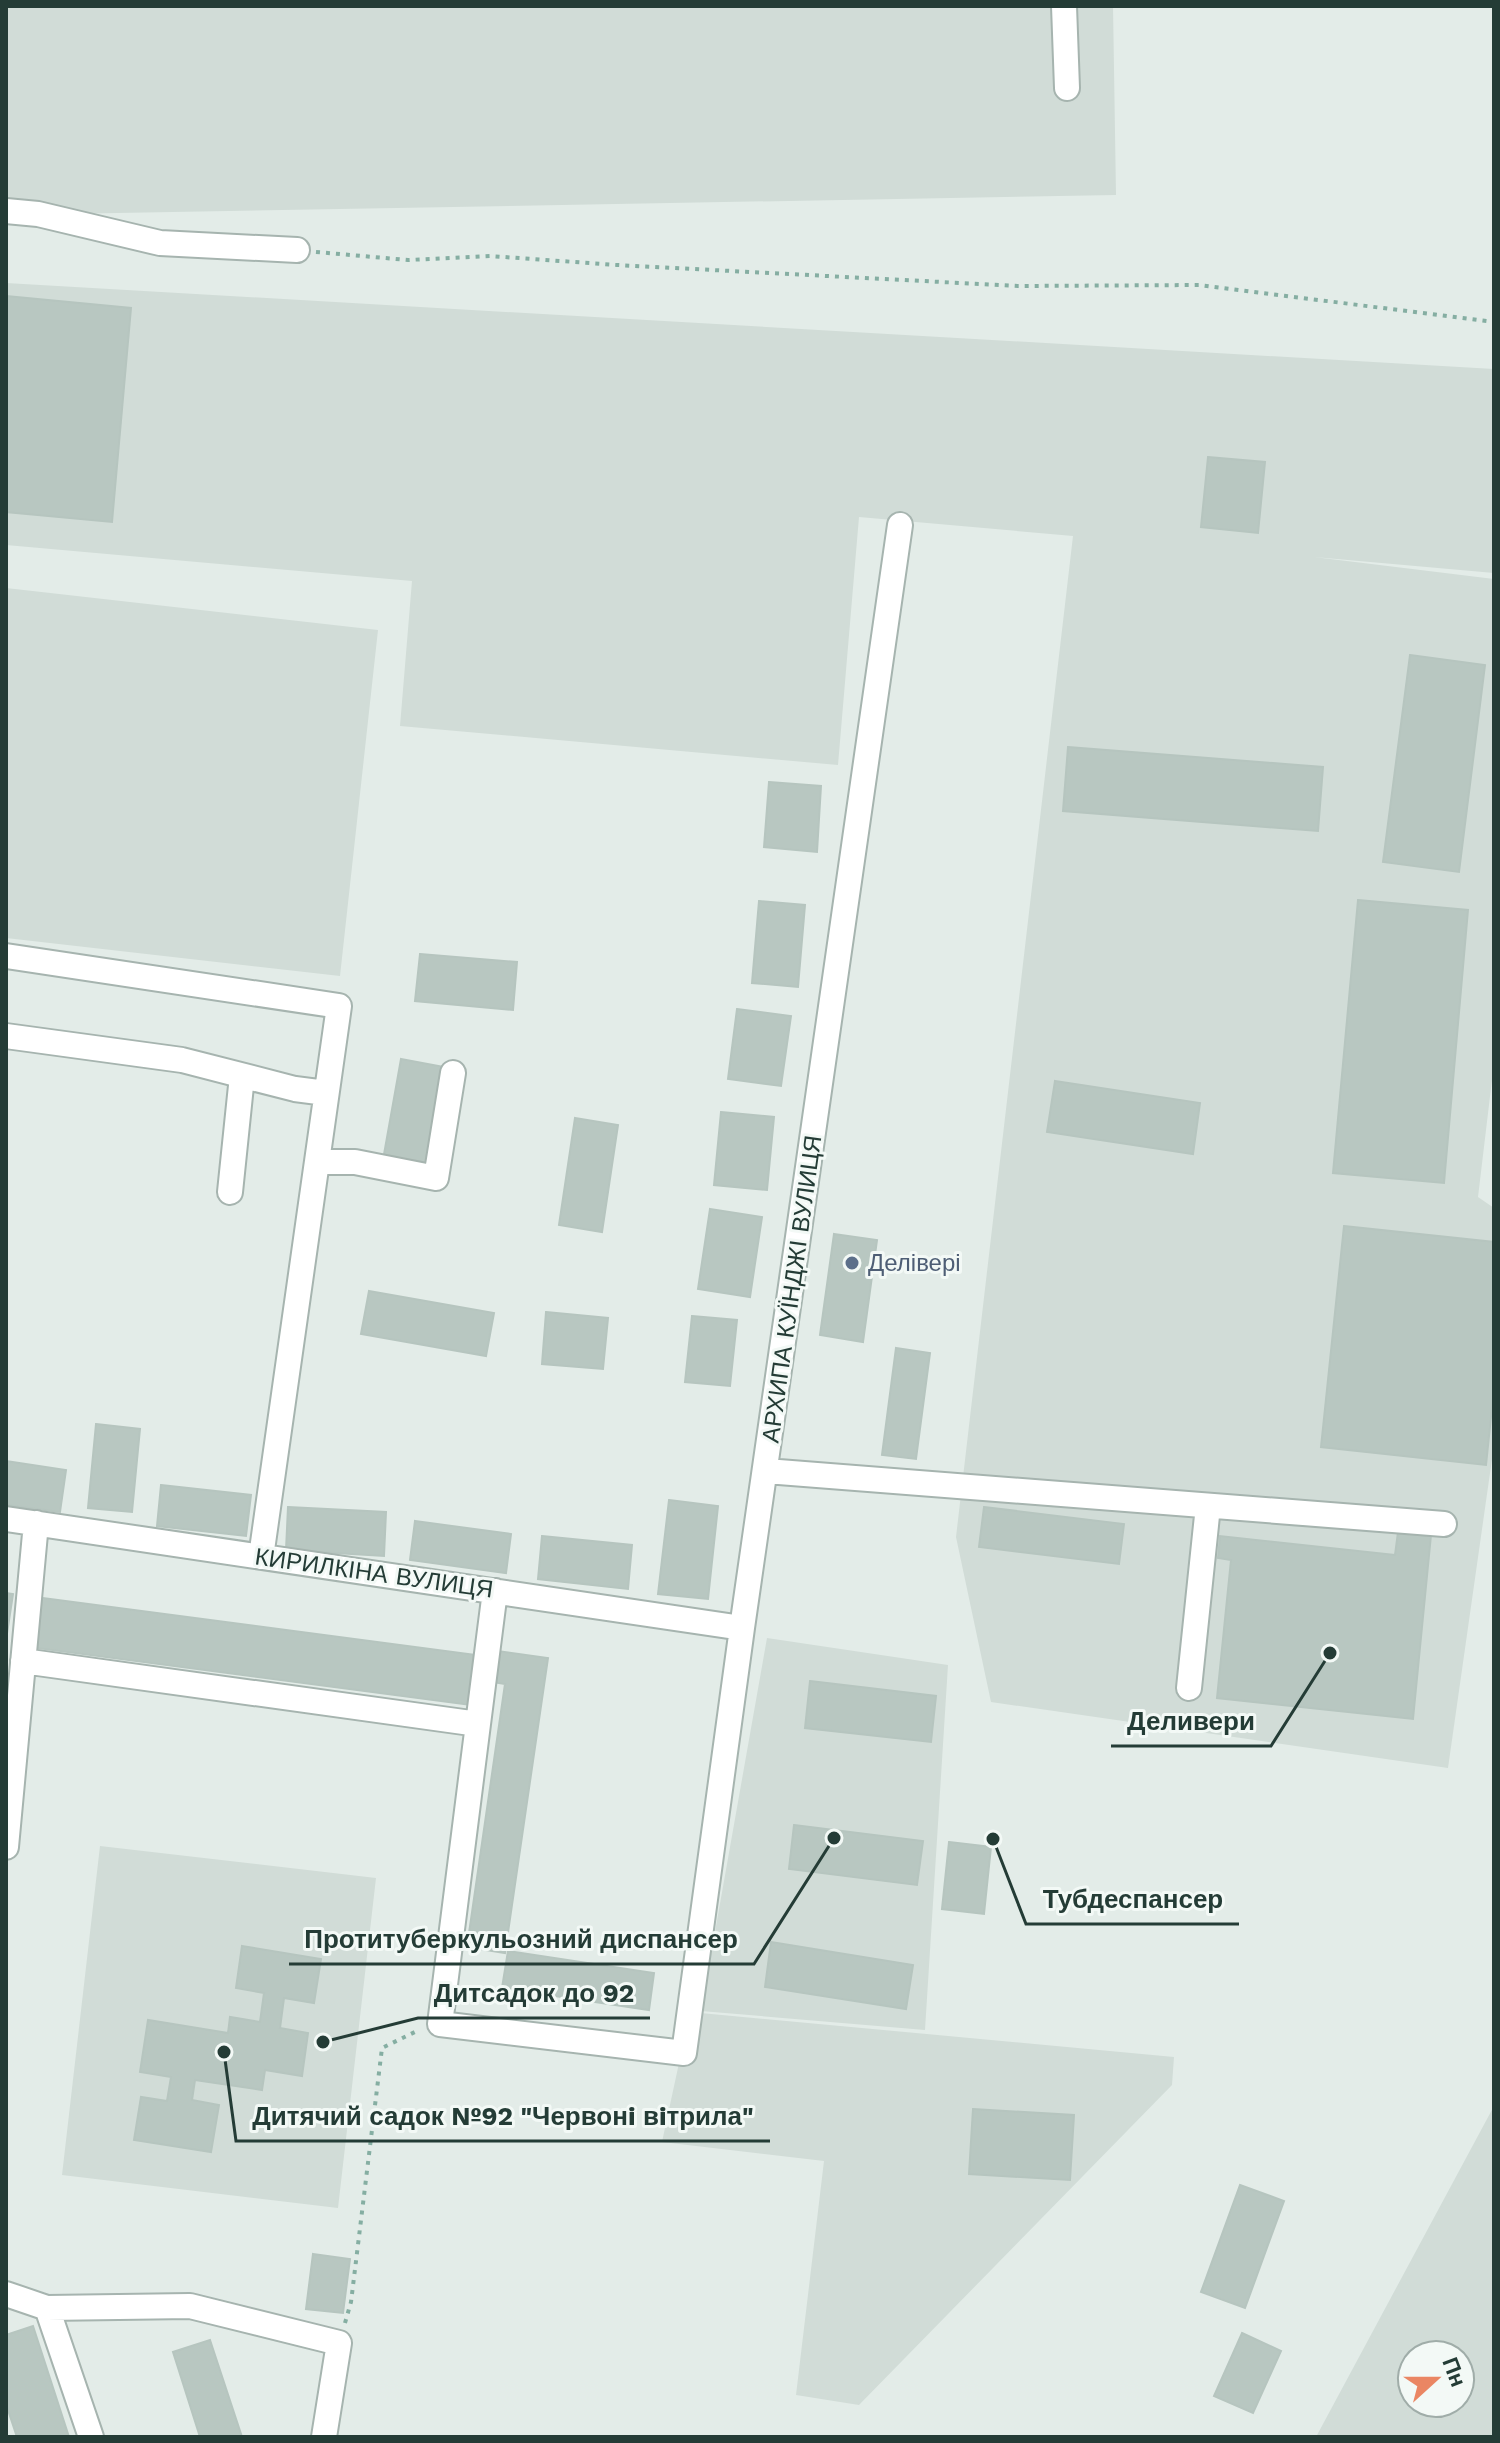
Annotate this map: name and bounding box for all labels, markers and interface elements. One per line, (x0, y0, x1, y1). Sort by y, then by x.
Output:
street label: АРХИПА КУЇНДЖІ ВУЛИЦЯ (757, 1133, 827, 1445)
place label: Делівері (868, 1249, 961, 1277)
marker: Делівері (843, 1254, 861, 1272)
street label: КИРИЛКІНА ВУЛИЦЯ (253, 1542, 495, 1604)
callout: Деливери (1111, 1696, 1271, 1746)
text: Деливери (1127, 1706, 1255, 1736)
callout: Тубдеспансер (1026, 1874, 1239, 1924)
text: Тубдеспансер (1043, 1884, 1223, 1914)
callout: Протитуберкульозний диспансер (289, 1914, 754, 1964)
text: Протитуберкульозний диспансер (304, 1924, 738, 1954)
callout: Дитсадок до 92 (418, 1968, 650, 2018)
text: Дитсадок до 92 (434, 1978, 634, 2008)
callout: Дитячий садок №92 "Червонi вiтрила" (236, 2091, 770, 2141)
text: Дитячий садок №92 "Червонi вiтрила" (252, 2101, 754, 2131)
north arrow (1396, 2339, 1476, 2419)
text: Пн (1437, 2354, 1471, 2390)

